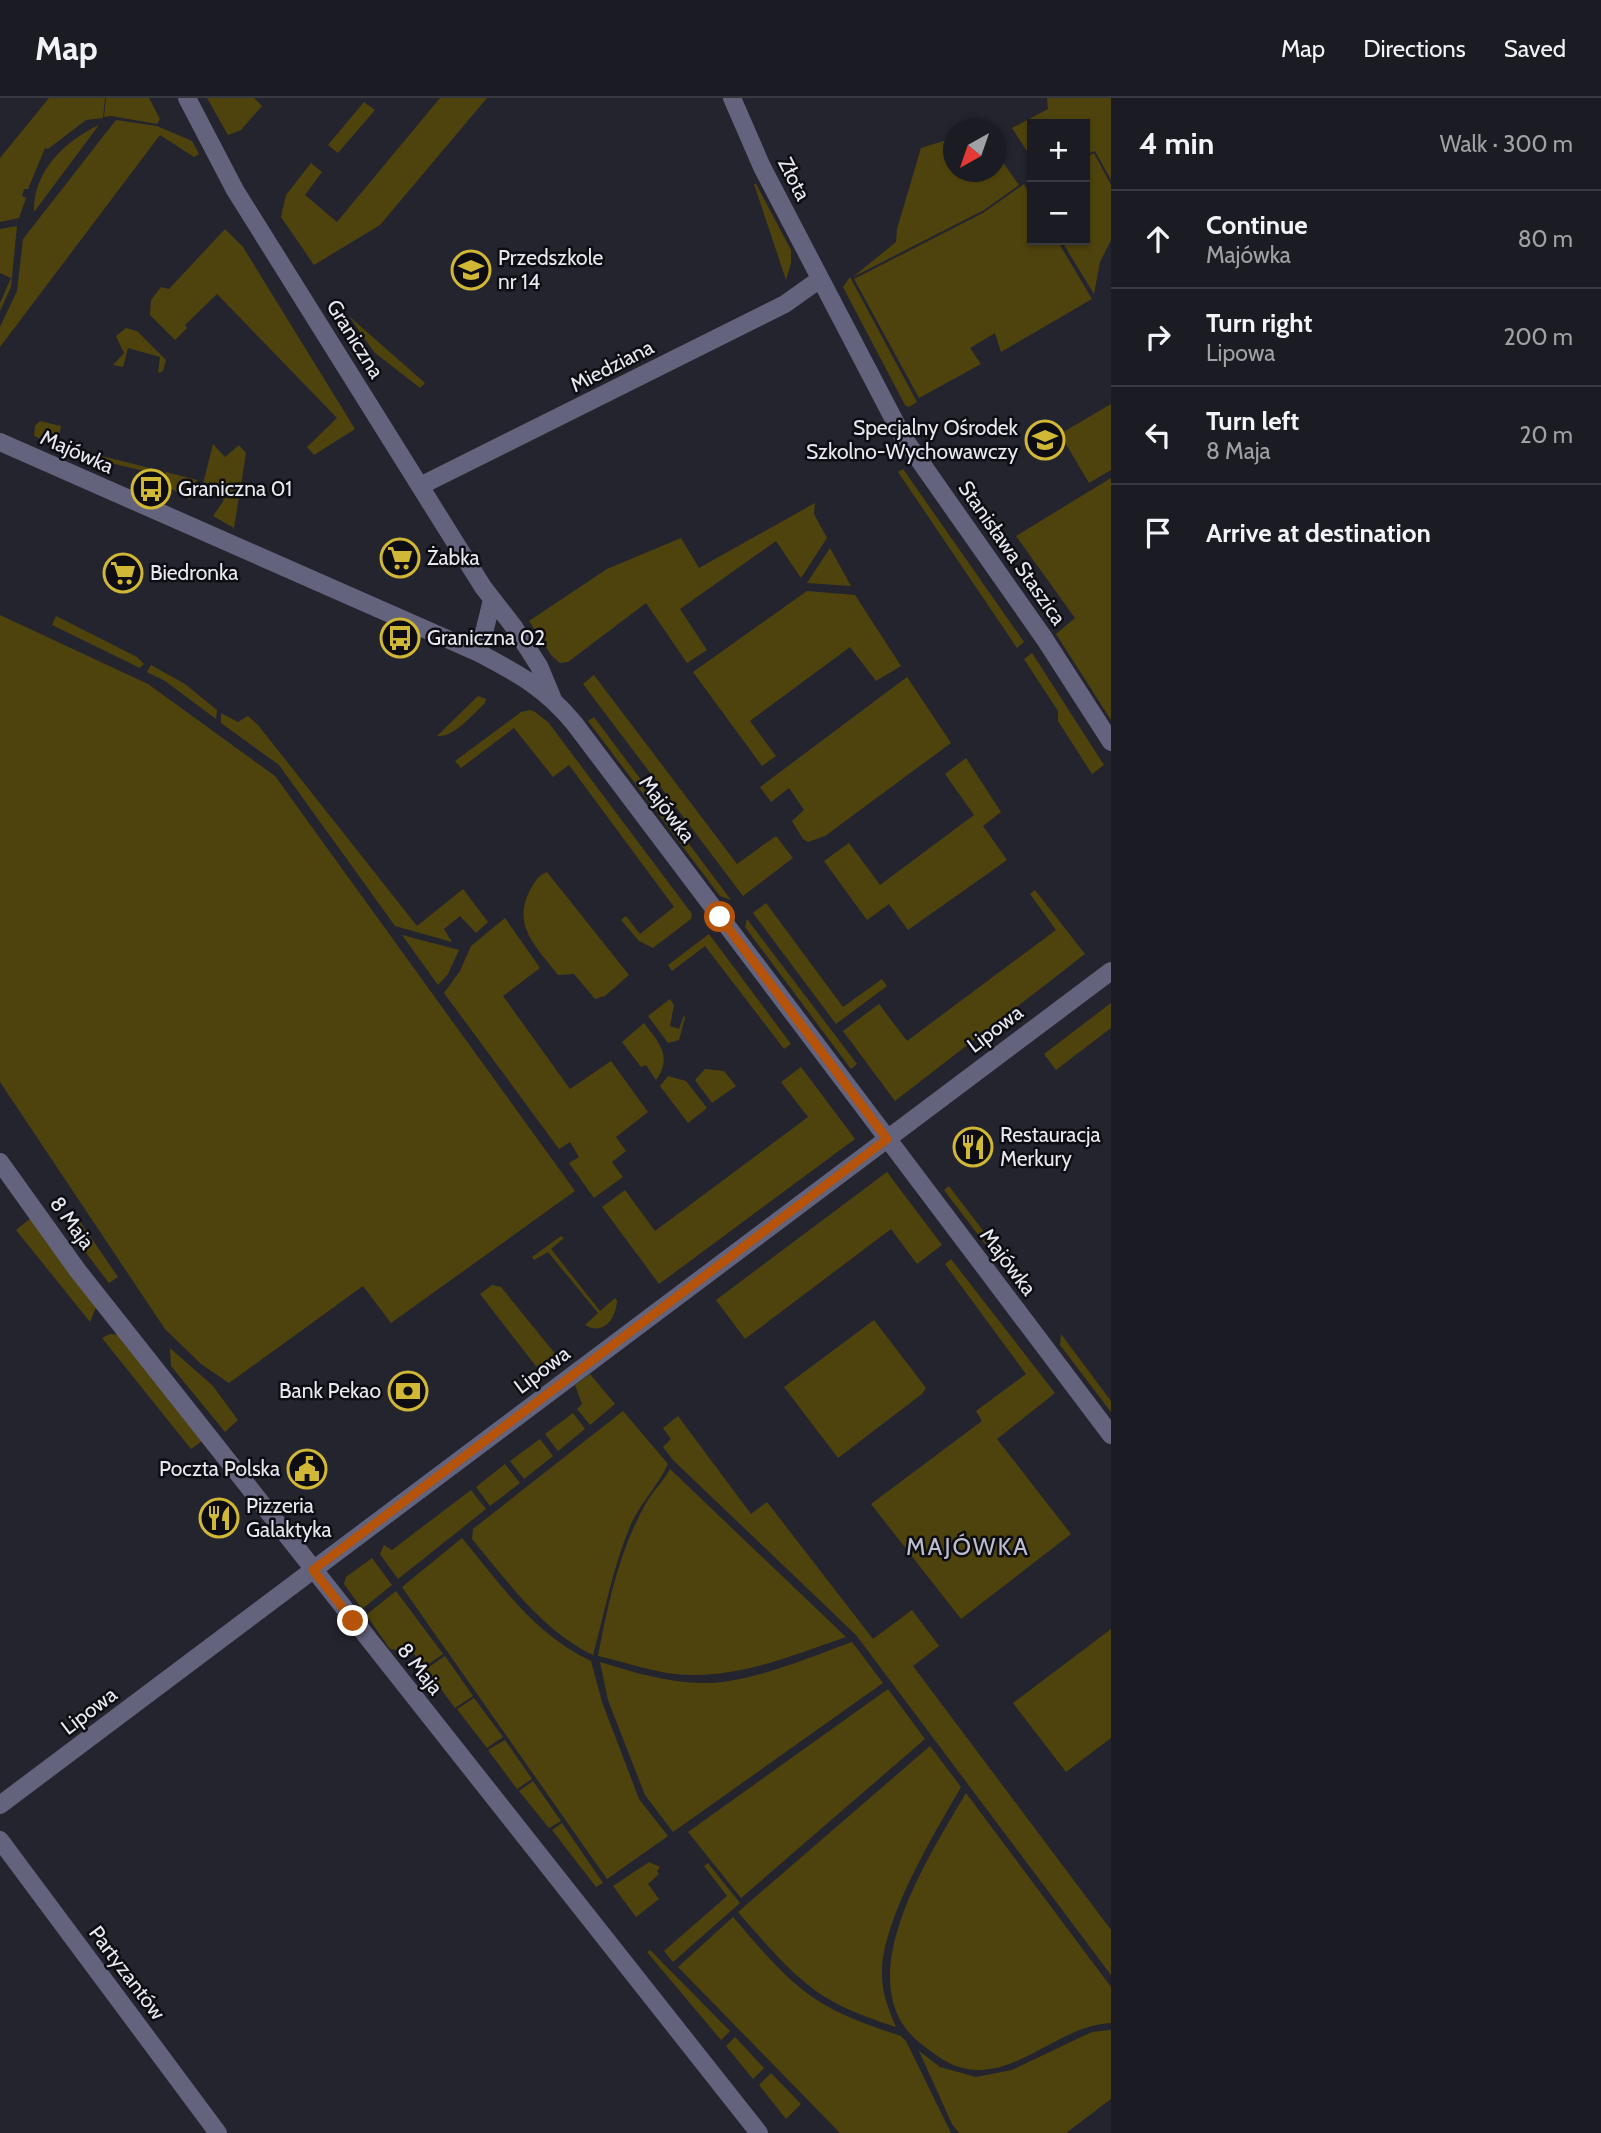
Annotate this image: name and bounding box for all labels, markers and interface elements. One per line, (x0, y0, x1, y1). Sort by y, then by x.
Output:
text: Map (35, 28, 98, 68)
text: Map (1281, 34, 1325, 63)
text: Directions (1363, 34, 1466, 63)
text: Saved (1504, 34, 1566, 63)
north arrow (943, 119, 1006, 182)
map controls (1027, 119, 1090, 245)
button: + (1027, 119, 1090, 182)
text: 4 min (1139, 125, 1214, 162)
text: Walk · 300 m (1440, 130, 1573, 158)
street label: Złota (773, 153, 816, 205)
button: − (1027, 182, 1090, 245)
text: Continue (1206, 209, 1308, 241)
icon: ahead (1139, 220, 1177, 258)
text: 80 m (1518, 225, 1573, 253)
text: Majówka (1206, 241, 1291, 269)
place label: Przedszkole nr 14 (498, 245, 603, 294)
school or university icon: Przedszkole nr 14 (450, 249, 492, 291)
street label: Graniczna (322, 295, 389, 383)
text: Turn right (1206, 307, 1312, 339)
icon: right (1139, 318, 1177, 356)
text: 200 m (1503, 323, 1573, 351)
street label: Miedziana (566, 334, 658, 397)
text: Lipowa (1206, 339, 1275, 367)
text: Turn left (1206, 405, 1299, 437)
place label: Specjalny Ośrodek Szkolno-Wychowawczy (806, 415, 1019, 464)
icon: left (1139, 416, 1177, 454)
school or university icon: Specjalny Ośrodek Szkolno-Wychowawczy (1024, 419, 1066, 461)
text: 20 m (1520, 421, 1573, 449)
street label: Majówka (36, 424, 118, 480)
text: 8 Maja (1206, 437, 1271, 465)
bus stop icon: Graniczna 01 (130, 468, 172, 510)
place label: Graniczna 01 (178, 476, 292, 501)
street label: Stanisława Staszica (953, 476, 1072, 630)
icon: arrive (1139, 514, 1177, 552)
text: Arrive at destination (1206, 517, 1431, 549)
supermarket icon: Żabka (379, 537, 421, 579)
place label: Żabka (427, 545, 480, 570)
supermarket icon: Biedronka (102, 552, 144, 594)
place label: Biedronka (150, 560, 238, 585)
bus stop icon: Graniczna 02 (379, 617, 421, 659)
place label: Graniczna 02 (427, 625, 545, 650)
street label: Majówka (633, 770, 701, 848)
route start (704, 901, 735, 932)
street label: Lipowa (962, 1000, 1028, 1058)
place label: Restauracja Merkury (1000, 1122, 1101, 1171)
restaurant icon: Restauracja Merkury (952, 1126, 994, 1168)
street label: 8 Maja (44, 1191, 100, 1255)
street label: Majówka (974, 1223, 1042, 1301)
street label: Lipowa (509, 1341, 575, 1399)
bank icon: Bank Pekao (387, 1370, 429, 1412)
place label: Bank Pekao (279, 1378, 381, 1403)
public building icon: Poczta Polska (286, 1448, 328, 1490)
place label: Poczta Polska (159, 1456, 280, 1481)
place label: Pizzeria Galaktyka (246, 1493, 332, 1542)
restaurant icon: Pizzeria Galaktyka (198, 1497, 240, 1539)
district label: MAJÓWKA (906, 1532, 1030, 1561)
route end (337, 1605, 368, 1636)
street label: 8 Maja (392, 1638, 448, 1700)
street label: Lipowa (56, 1682, 122, 1740)
street label: Partyzantów (84, 1921, 171, 2025)

